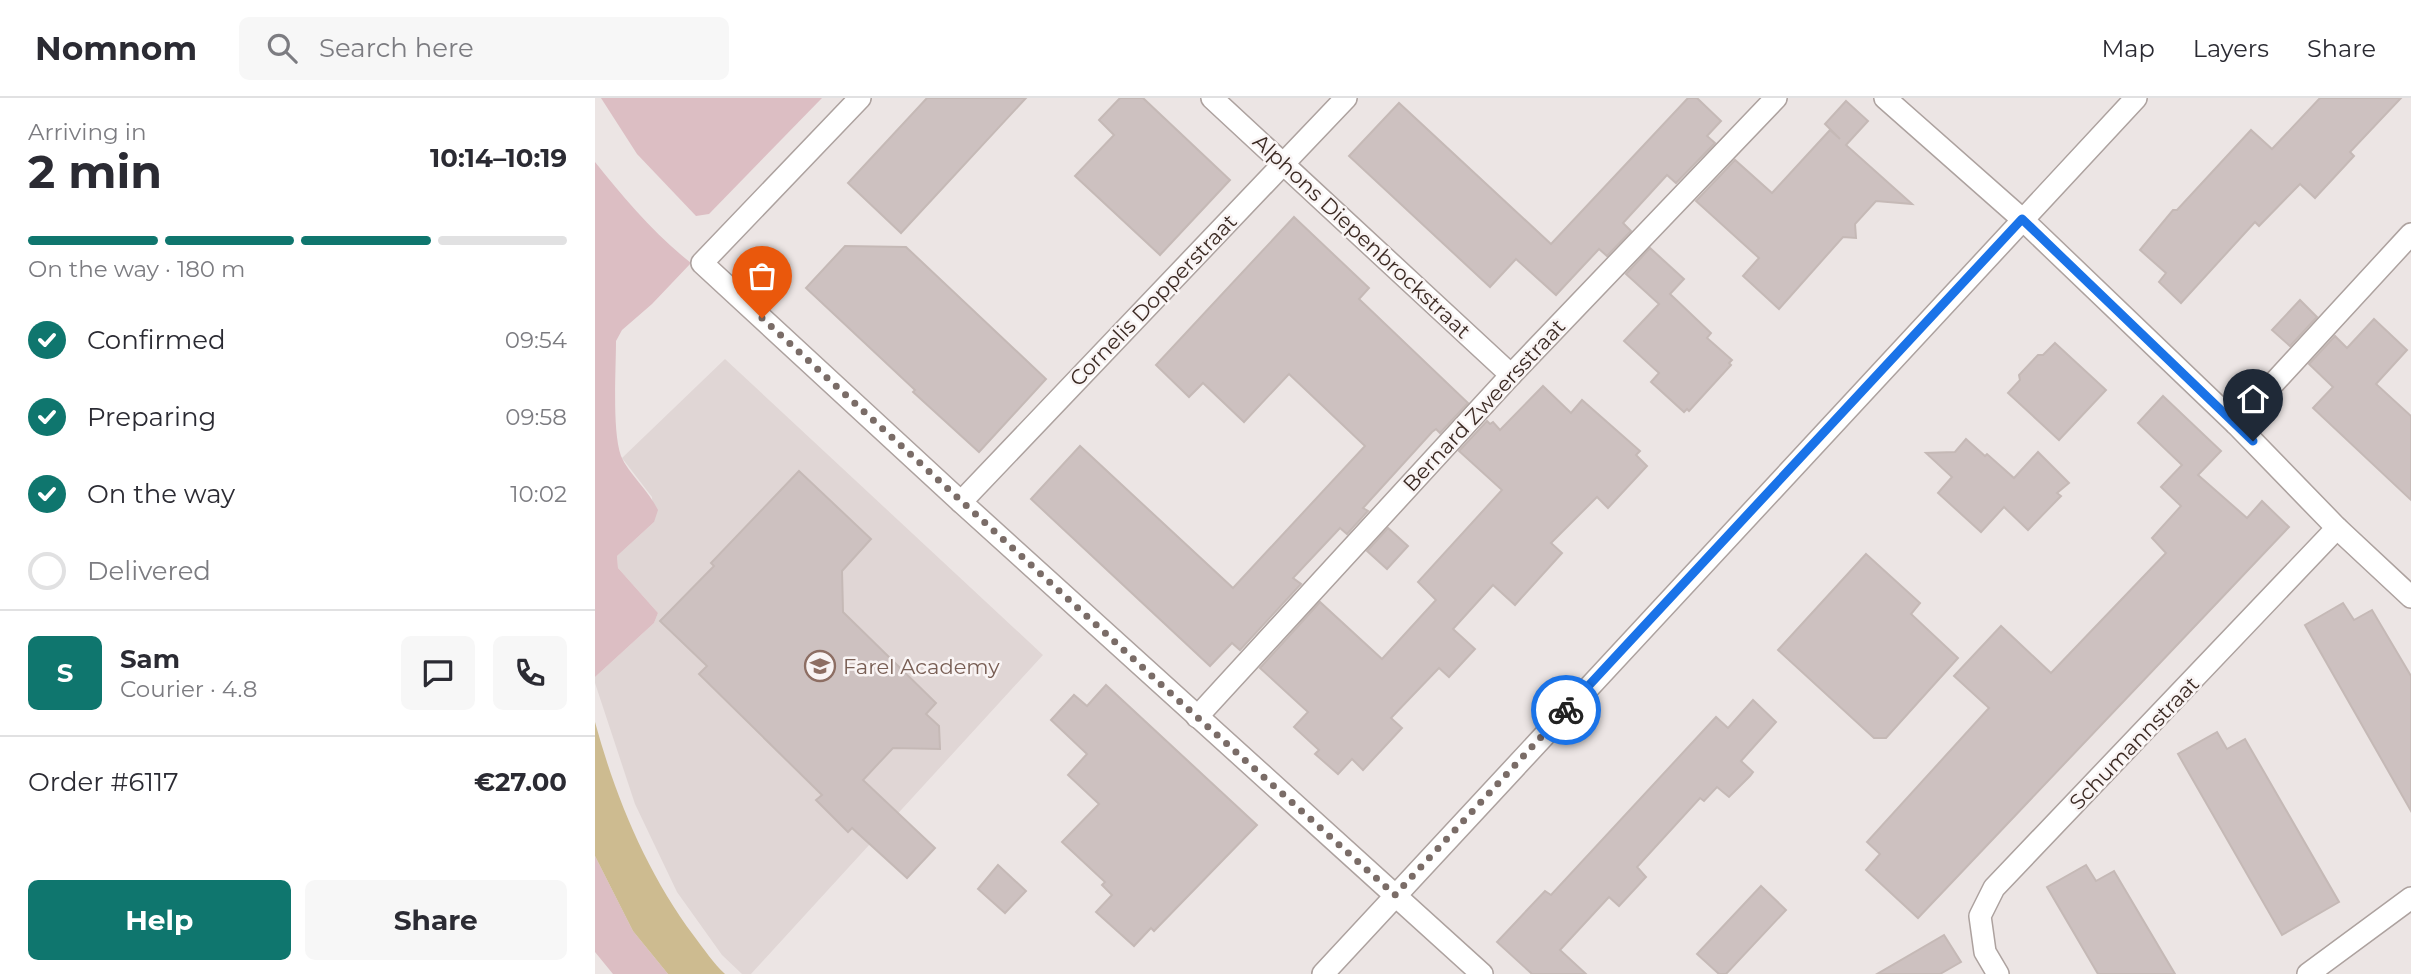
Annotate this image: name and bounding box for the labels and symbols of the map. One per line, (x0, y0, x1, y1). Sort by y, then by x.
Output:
street label: Alphons Diepenbrockstraat (1248, 129, 1476, 343)
street label: Cornelis Dopperstraat (1064, 209, 1242, 391)
pin (732, 246, 792, 318)
street label: Bernard Zweersstraat (1398, 314, 1570, 496)
pin (2223, 369, 2283, 441)
school or university icon: Farel Academy (803, 649, 837, 683)
place label: Farel Academy (843, 654, 1000, 679)
street label: Schumannstraat (2064, 671, 2204, 815)
courier (1531, 675, 1601, 745)

